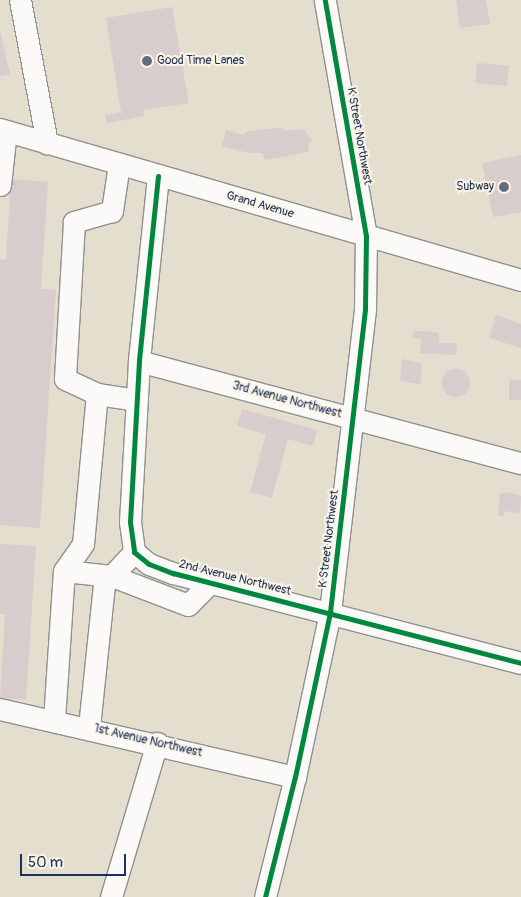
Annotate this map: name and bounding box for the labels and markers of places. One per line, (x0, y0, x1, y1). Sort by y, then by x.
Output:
place label: Good Time Lanes (157, 54, 244, 68)
marker: Good Time Lanes (141, 55, 153, 67)
place label: Subway (456, 180, 494, 194)
marker: Subway (498, 181, 510, 193)

